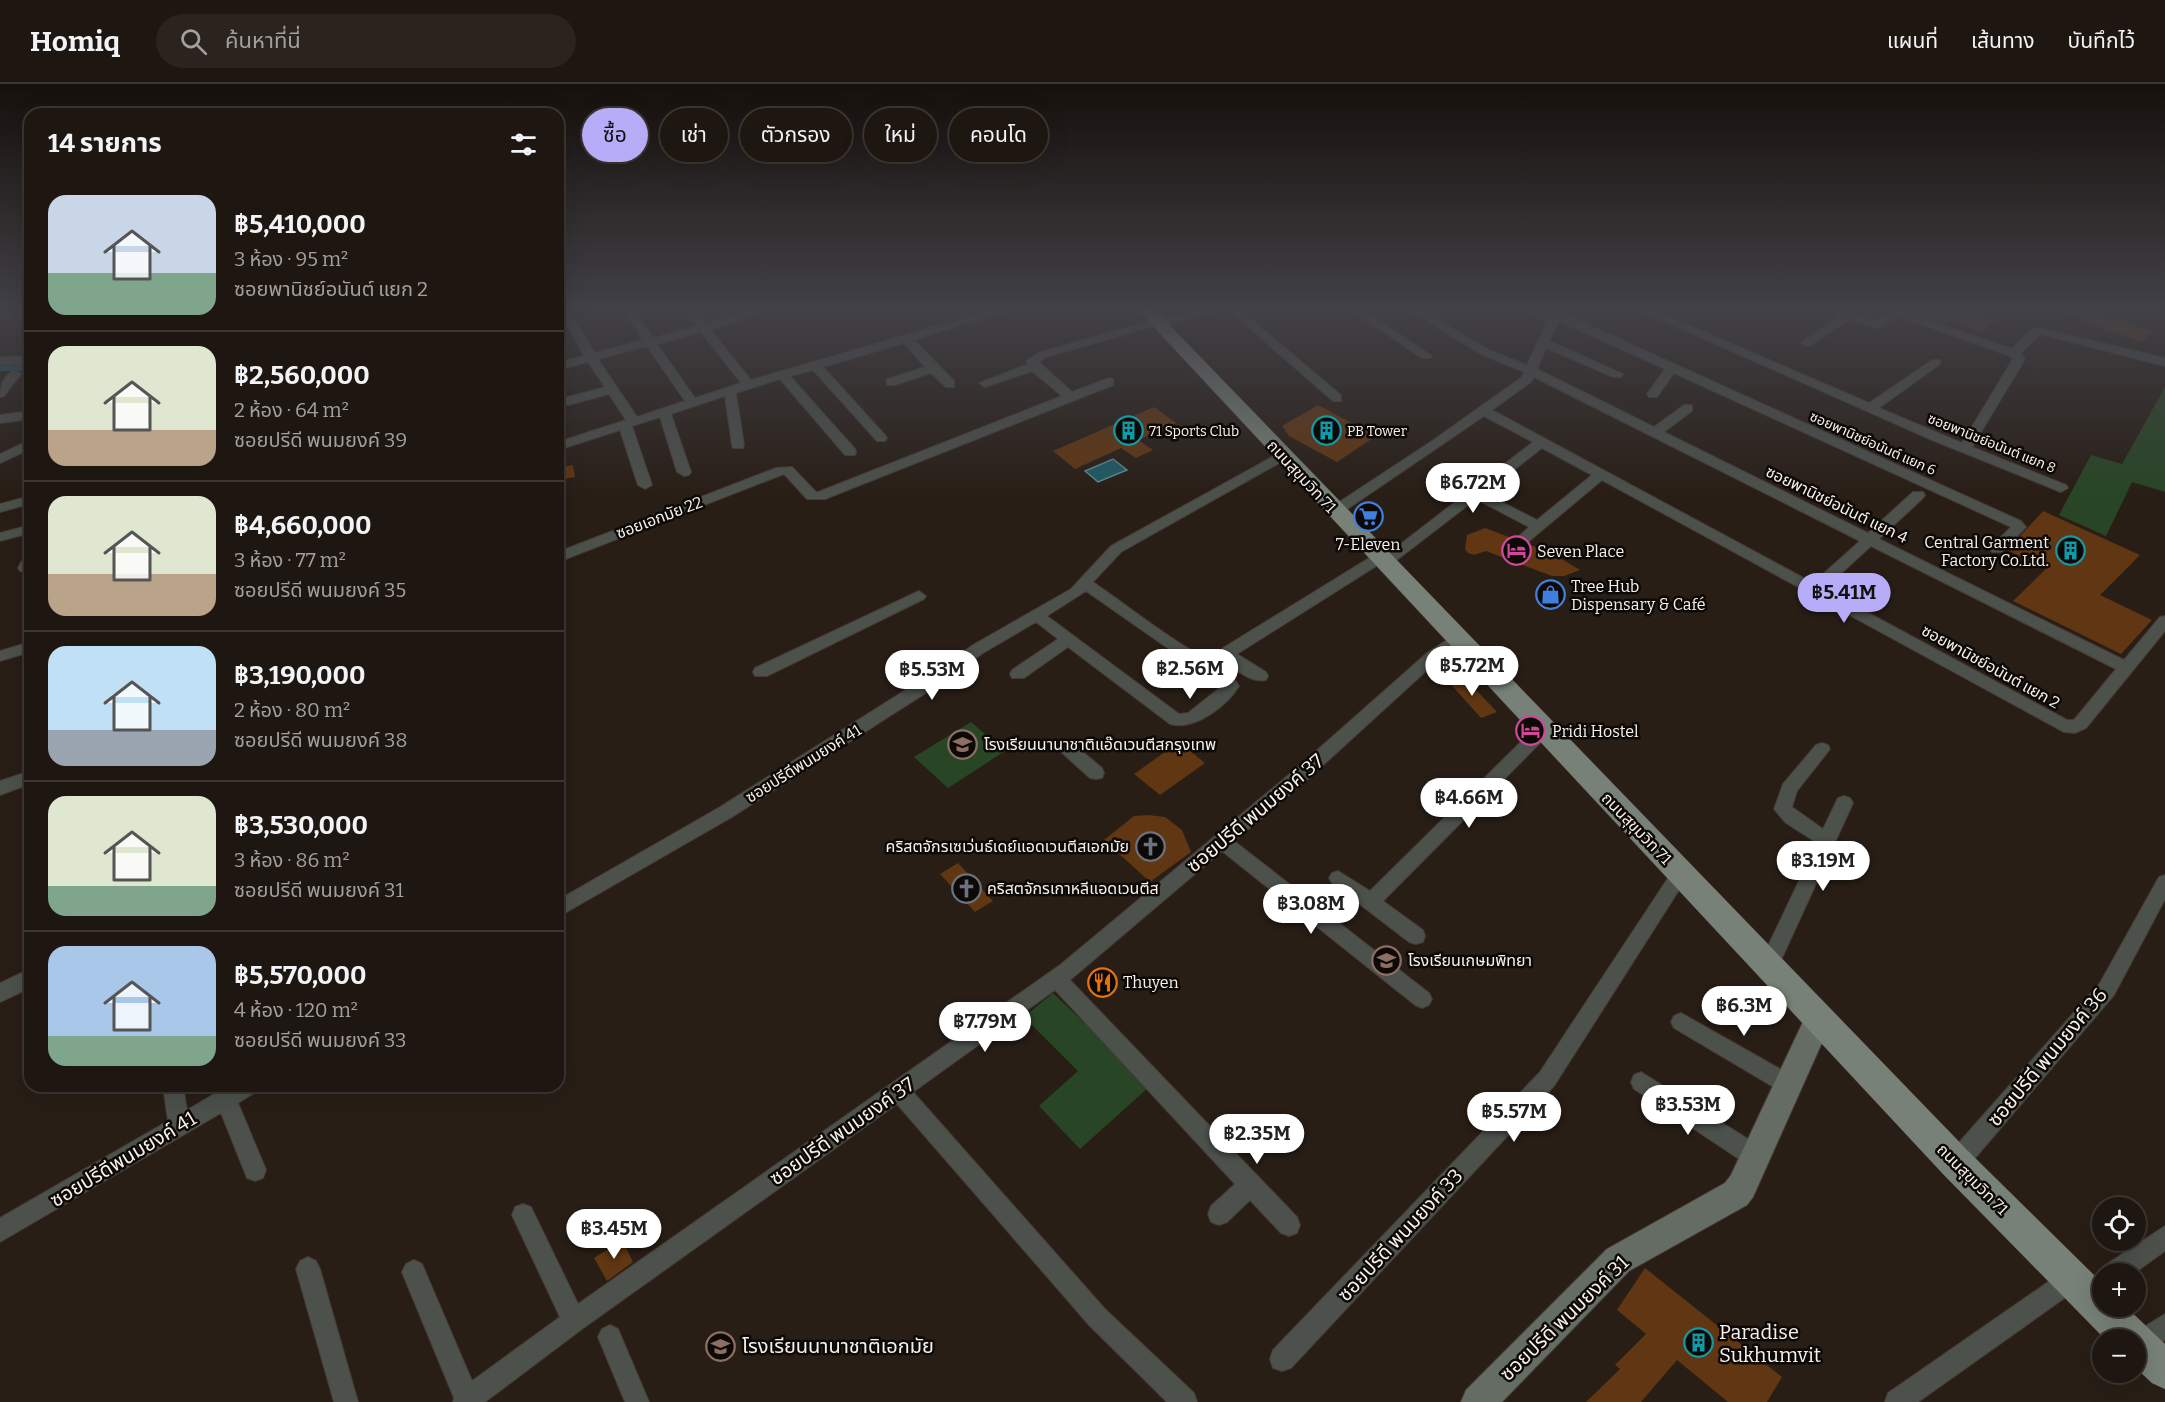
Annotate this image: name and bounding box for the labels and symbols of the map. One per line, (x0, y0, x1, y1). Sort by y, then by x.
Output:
street label: ซอยพานิชย์อนันต์ แยก 6 (1807, 408, 1939, 479)
street label: ซอยพานิชย์อนันต์ แยก 8 (1925, 410, 2058, 477)
building icon: 71 Sports Club (1112, 415, 1144, 447)
building icon: PB Tower (1310, 415, 1342, 447)
place label: 71 Sports Club (1149, 423, 1239, 440)
place label: PB Tower (1347, 423, 1407, 440)
street label: ถนนสุขุมวิท 71 (1263, 436, 1340, 517)
street label: ซอยพานิชย์อนันต์ แยก 4 (1763, 462, 1912, 547)
pin: ฿6.72M (1424, 463, 1522, 514)
street label: ซอยเอกมัย 22 (613, 492, 705, 543)
supermarket icon: 7-Eleven (1352, 500, 1384, 532)
place label: Central Garment Factory Co.Ltd. (1924, 533, 2049, 570)
place label: 7-Eleven (1336, 535, 1400, 554)
hotel icon: Seven Place (1500, 535, 1532, 567)
building icon: Central Garment Factory Co.Ltd. (2054, 535, 2086, 567)
place label: Seven Place (1537, 542, 1624, 561)
pin: ฿5.41M (1795, 573, 1893, 624)
place label: Tree Hub Dispensary & Café (1571, 577, 1706, 614)
shop icon: Tree Hub Dispensary & Café (1534, 579, 1566, 611)
street label: ซอยพานิชย์อนันต์ แยก 2 (1918, 621, 2063, 712)
pin: ฿5.72M (1423, 646, 1521, 697)
pin: ฿2.56M (1141, 649, 1239, 700)
pin: ฿5.53M (883, 650, 981, 701)
hotel icon: Pridi Hostel (1515, 715, 1547, 747)
street label: ซอยปรีดีพนมยงค์ 41 (742, 720, 865, 807)
place label: Pridi Hostel (1552, 722, 1639, 741)
school or university icon: โรงเรียนนานาชาติแอ๊ดเวนตีสกรุงเทพ (947, 728, 979, 760)
place label: โรงเรียนนานาชาติแอ๊ดเวนตีสกรุงเทพ (984, 735, 1216, 754)
street label: ซอยปรีดี พนมยงค์ 37 (1182, 749, 1328, 877)
pin: ฿4.66M (1420, 778, 1518, 829)
street label: ถนนสุขุมวิท 71 (1598, 789, 1676, 869)
church icon: คริสตจักรเซเว่นธ์เดย์แอดเวนตีสเอกมัย (1134, 830, 1166, 862)
place label: คริสตจักรเซเว่นธ์เดย์แอดเวนตีสเอกมัย (886, 837, 1129, 856)
pin: ฿3.19M (1774, 841, 1872, 892)
church icon: คริสตจักรเกาหลีแอดเวนตีส (950, 872, 982, 904)
place label: คริสตจักรเกาหลีแอดเวนตีส (987, 879, 1159, 898)
pin: ฿3.08M (1262, 884, 1360, 935)
school or university icon: โรงเรียนเกษมพิทยา (1371, 944, 1403, 976)
place label: โรงเรียนเกษมพิทยา (1408, 951, 1532, 970)
restaurant icon: Thuyen (1086, 966, 1118, 998)
place label: Thuyen (1123, 973, 1179, 992)
street label: ซอยปรีดี พนมยงค์ 36 (1982, 983, 2112, 1131)
pin: ฿6.3M (1702, 986, 1786, 1037)
pin: ฿7.79M (936, 1002, 1034, 1053)
street label: ซอยปรีดี พนมยงค์ 37 (765, 1072, 919, 1190)
pin: ฿3.53M (1639, 1085, 1737, 1136)
pin: ฿5.57M (1465, 1092, 1563, 1143)
street label: ซอยปรีดีพนมยงค์ 41 (46, 1106, 200, 1212)
pin: ฿2.35M (1208, 1114, 1306, 1165)
street label: ถนนสุขุมวิท 71 (1933, 1140, 2012, 1219)
street label: ซอยปรีดี พนมยงค์ 33 (1332, 1164, 1468, 1306)
pin: ฿3.45M (565, 1209, 663, 1260)
street label: ซอยปรีดี พนมยงค์ 31 (1495, 1250, 1633, 1386)
place label: Paradise Sukhumvit (1719, 1320, 1821, 1367)
building icon: Paradise Sukhumvit (1682, 1327, 1714, 1359)
school or university icon: โรงเรียนนานาชาติเอกมัย (705, 1330, 737, 1362)
place label: โรงเรียนนานาชาติเอกมัย (742, 1334, 934, 1358)

